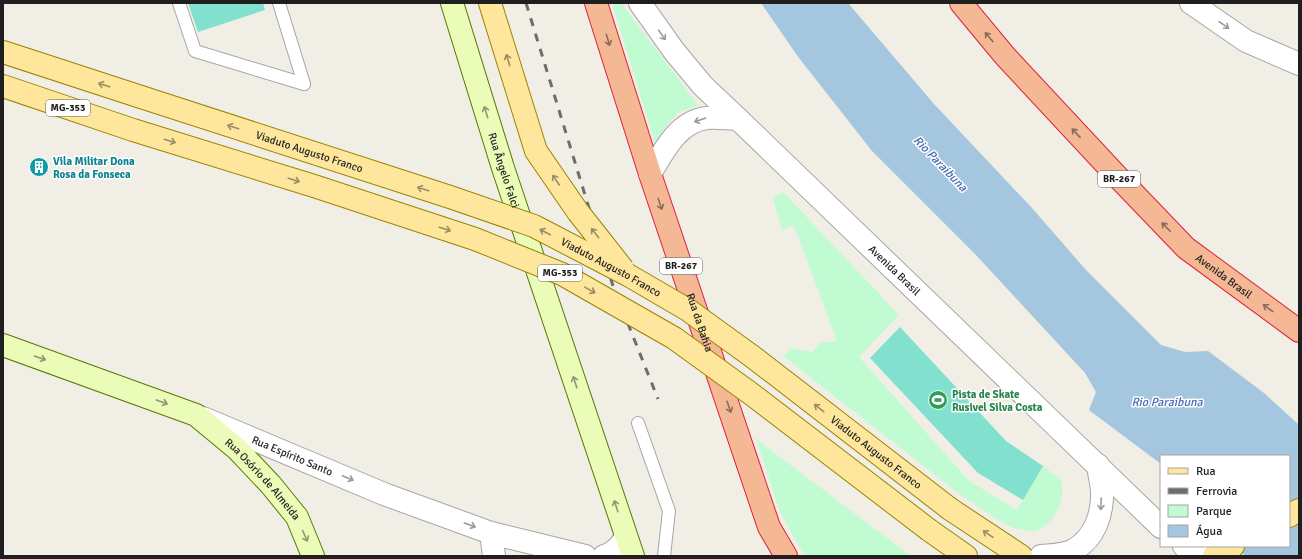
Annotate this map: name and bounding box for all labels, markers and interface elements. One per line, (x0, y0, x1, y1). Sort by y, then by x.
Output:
one-way arrow (1218, 21, 1229, 29)
one-way arrow (658, 29, 667, 40)
one-way arrow (985, 31, 993, 42)
one-way arrow (605, 34, 612, 47)
one-way arrow (504, 54, 511, 67)
one-way arrow (98, 80, 110, 88)
road number: MG-353 (46, 100, 90, 116)
one-way arrow (481, 107, 489, 119)
one-way arrow (694, 117, 706, 125)
one-way arrow (227, 122, 239, 130)
street label: Viaduto Augusto Franco (254, 128, 365, 175)
one-way arrow (1072, 128, 1081, 138)
street label: Rua Ângelo Falci (486, 131, 522, 209)
water label: Rio Paraibuna (910, 133, 971, 195)
one-way arrow (164, 138, 177, 145)
place label: Vila Militar Dona Rosa da Fonseca (53, 155, 135, 181)
building icon: Vila Militar Dona Rosa da Fonseca (28, 156, 50, 178)
road number: BR-267 (1098, 171, 1140, 187)
one-way arrow (552, 175, 560, 186)
one-way arrow (288, 177, 301, 184)
one-way arrow (417, 185, 430, 192)
one-way arrow (657, 197, 664, 210)
one-way arrow (1161, 222, 1170, 232)
one-way arrow (438, 226, 451, 233)
one-way arrow (540, 228, 552, 236)
one-way arrow (590, 228, 599, 239)
street label: Viaduto Augusto Franco (559, 235, 664, 300)
street label: Avenida Brasil (866, 242, 923, 298)
street label: Avenida Brasil (1193, 251, 1255, 301)
road number: BR-267 (660, 258, 702, 274)
road number: MG-353 (538, 265, 582, 281)
one-way arrow (584, 286, 596, 294)
street label: Rua da Bahia (684, 291, 716, 354)
one-way arrow (1262, 303, 1273, 312)
one-way arrow (33, 355, 46, 362)
one-way arrow (571, 376, 578, 389)
place label: Pista de Skate Rusivel Silva Costa (952, 388, 1043, 414)
sports icon: Pista de Skate Rusivel Silva Costa (927, 389, 949, 411)
water label: Rio Paraibuna (1131, 395, 1204, 410)
one-way arrow (155, 399, 167, 407)
one-way arrow (725, 400, 733, 412)
one-way arrow (813, 404, 824, 413)
street label: Viaduto Augusto Franco (828, 413, 925, 492)
street label: Rua Espírito Santo (250, 433, 335, 478)
street label: Rua Osório de Almeida (222, 435, 303, 523)
legend (1160, 455, 1290, 547)
text: Rua (1196, 464, 1216, 479)
one-way arrow (342, 475, 354, 483)
text: Ferrovia (1196, 484, 1237, 499)
one-way arrow (1098, 497, 1105, 510)
one-way arrow (612, 499, 619, 512)
text: Parque (1196, 504, 1232, 519)
one-way arrow (463, 522, 475, 530)
text: Água (1196, 524, 1222, 539)
one-way arrow (302, 530, 309, 542)
one-way arrow (982, 530, 994, 538)

